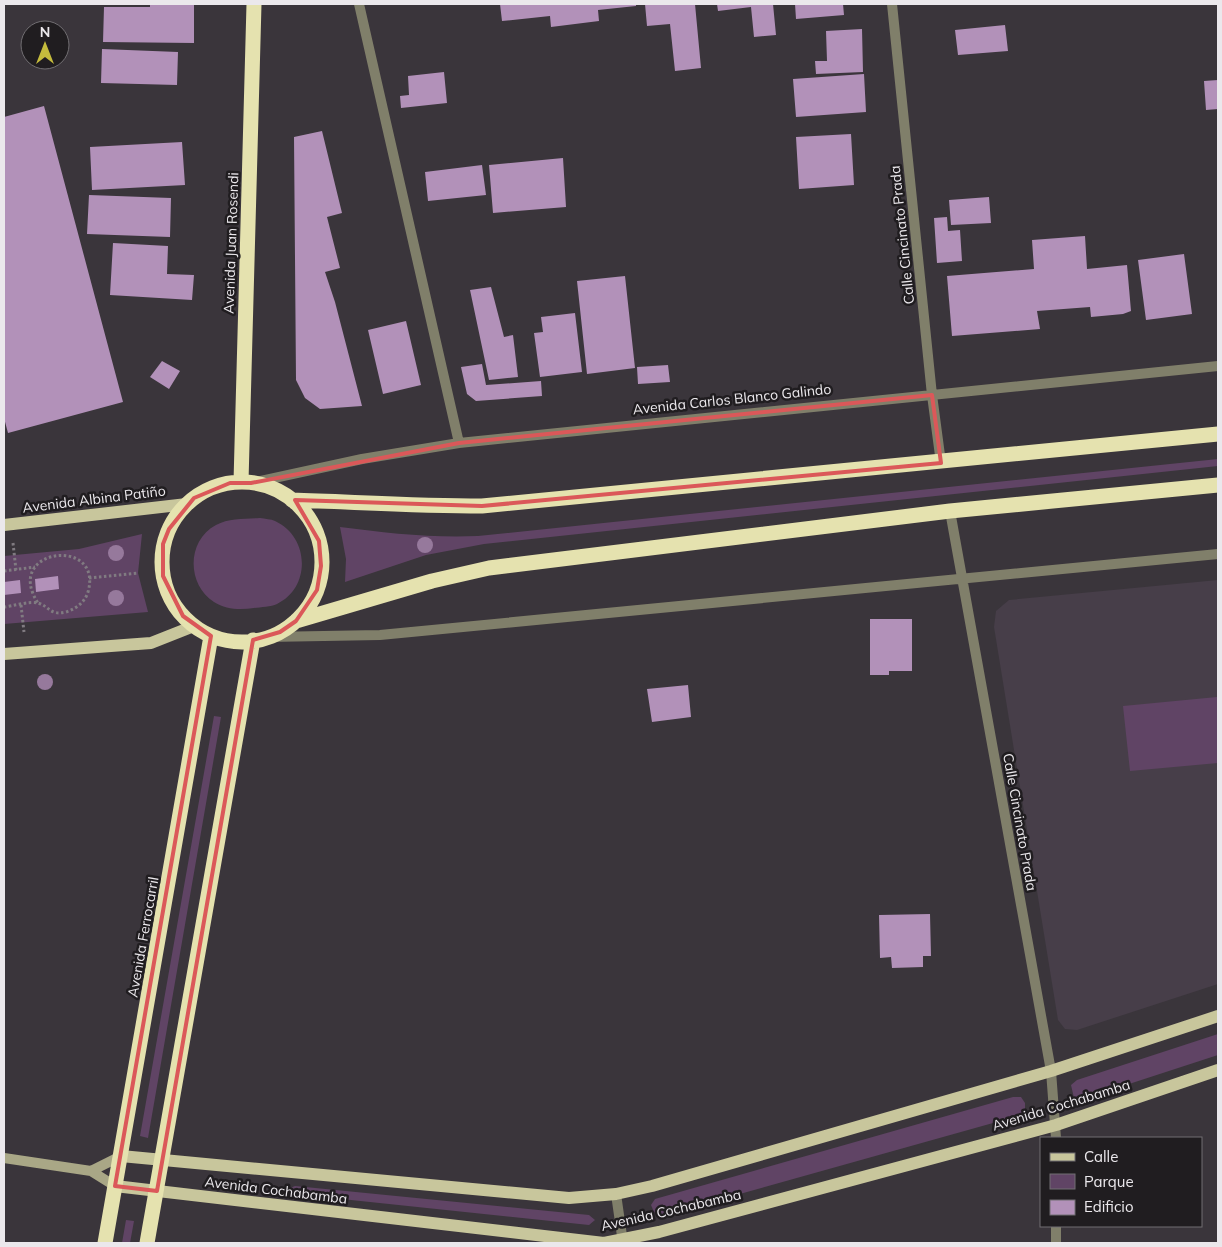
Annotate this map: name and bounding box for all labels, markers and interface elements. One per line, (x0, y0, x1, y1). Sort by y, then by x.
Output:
north arrow (20, 20, 70, 70)
text: N (40, 23, 50, 41)
street label: Calle Cincinato Prada (886, 165, 918, 305)
street label: Avenida Juan Rosendi (220, 172, 242, 314)
street label: Avenida Carlos Blanco Galindo (632, 380, 832, 418)
street label: Avenida Albina Patiño (21, 481, 167, 517)
street label: Calle Cincinato Prada (999, 752, 1041, 892)
street label: Avenida Ferrocarril (124, 875, 162, 999)
street label: Avenida Cochabamba (990, 1075, 1132, 1135)
legend (1040, 1137, 1202, 1227)
text: Calle (1084, 1147, 1118, 1166)
street label: Avenida Cochabamba (204, 1172, 348, 1208)
text: Parque (1084, 1172, 1134, 1191)
street label: Avenida Cochabamba (599, 1185, 743, 1235)
text: Edificio (1084, 1197, 1134, 1216)

